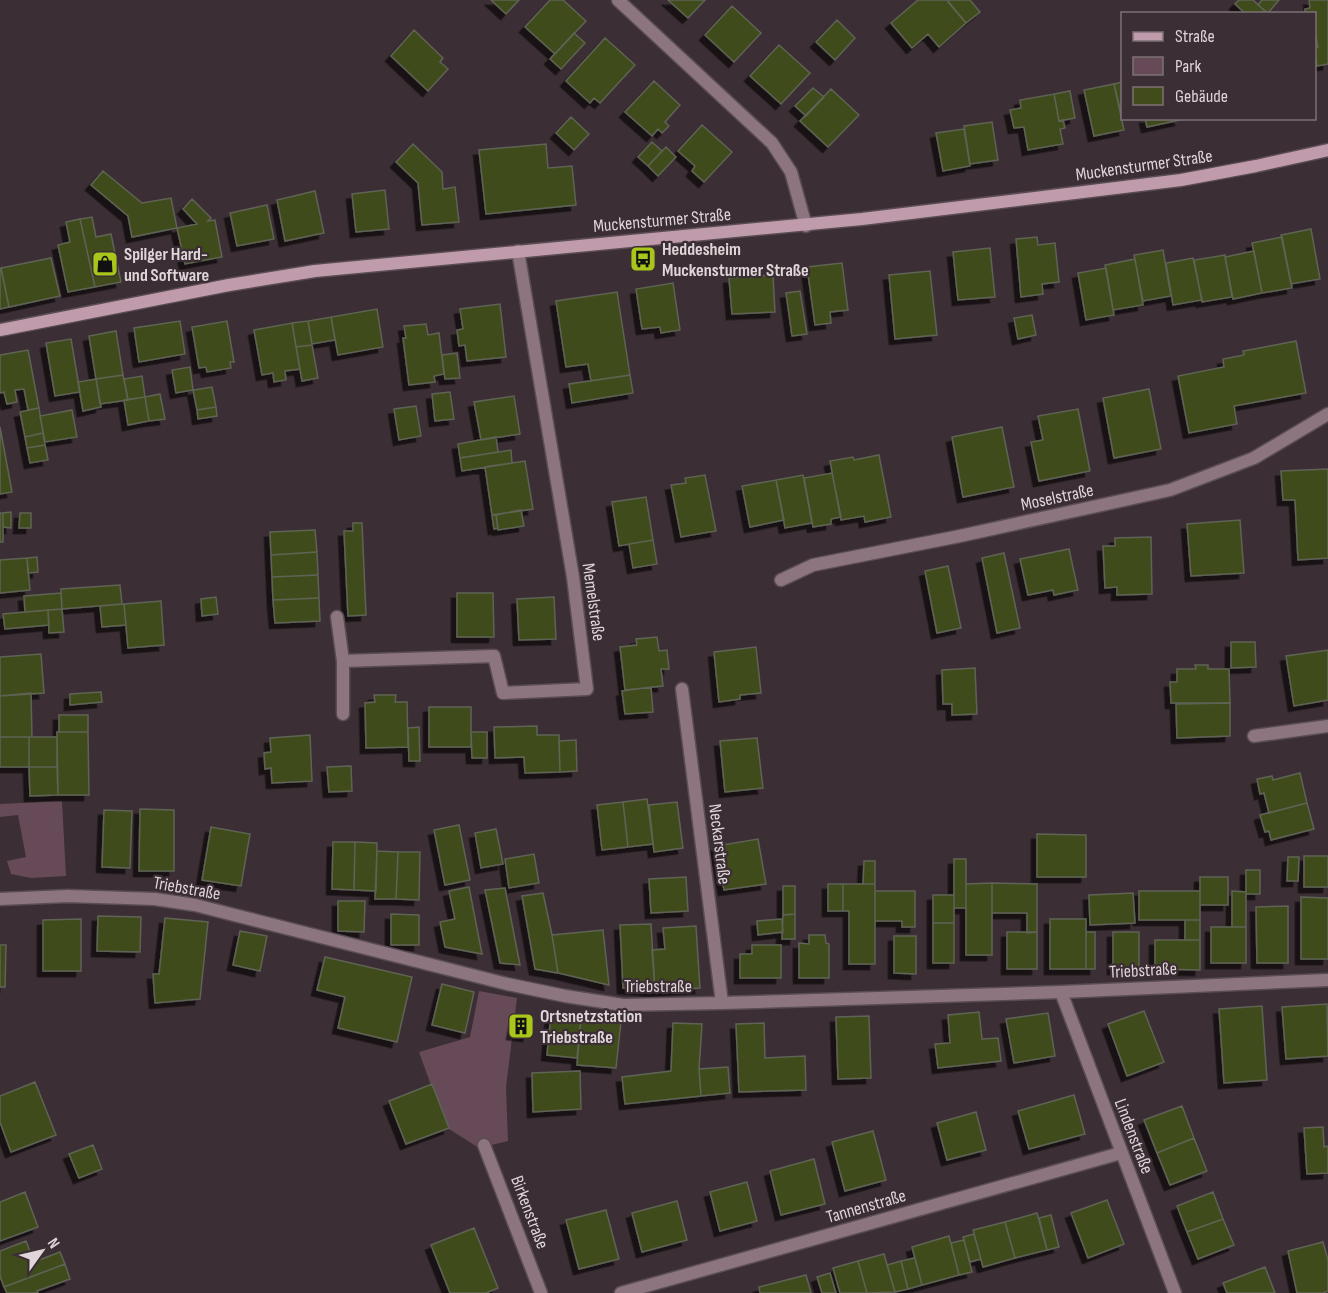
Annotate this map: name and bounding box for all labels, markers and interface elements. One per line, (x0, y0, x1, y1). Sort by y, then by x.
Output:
legend (1121, 12, 1316, 120)
text: Straße (1175, 26, 1215, 47)
text: Park (1175, 56, 1201, 77)
text: Gebäude (1175, 86, 1228, 107)
street label: Muckensturmer Straße (1074, 145, 1214, 186)
street label: Muckensturmer Straße (592, 204, 732, 237)
place label: Heddesheim Muckensturmer Straße (662, 239, 809, 281)
place label: Spilger Hard- und Software (124, 244, 209, 286)
bus stop icon: Heddesheim Muckensturmer Straße (628, 244, 658, 274)
shop icon: Spilger Hard- und Software (90, 249, 120, 279)
street label: Moselstraße (1019, 480, 1095, 515)
street label: Memelstraße (578, 562, 609, 642)
street label: Neckarstraße (704, 803, 735, 885)
street label: Triebstraße (152, 872, 222, 905)
street label: Triebstraße (1109, 958, 1177, 983)
street label: Triebstraße (624, 976, 692, 997)
place label: Ortsnetzstation Triebstraße (540, 1006, 642, 1048)
building icon: Ortsnetzstation Triebstraße (506, 1011, 536, 1041)
street label: Lindenstraße (1110, 1096, 1157, 1177)
street label: Birkenstraße (506, 1173, 553, 1252)
street label: Tannenstraße (824, 1185, 908, 1228)
north arrow (12, 1221, 72, 1281)
text: N (43, 1235, 63, 1252)

